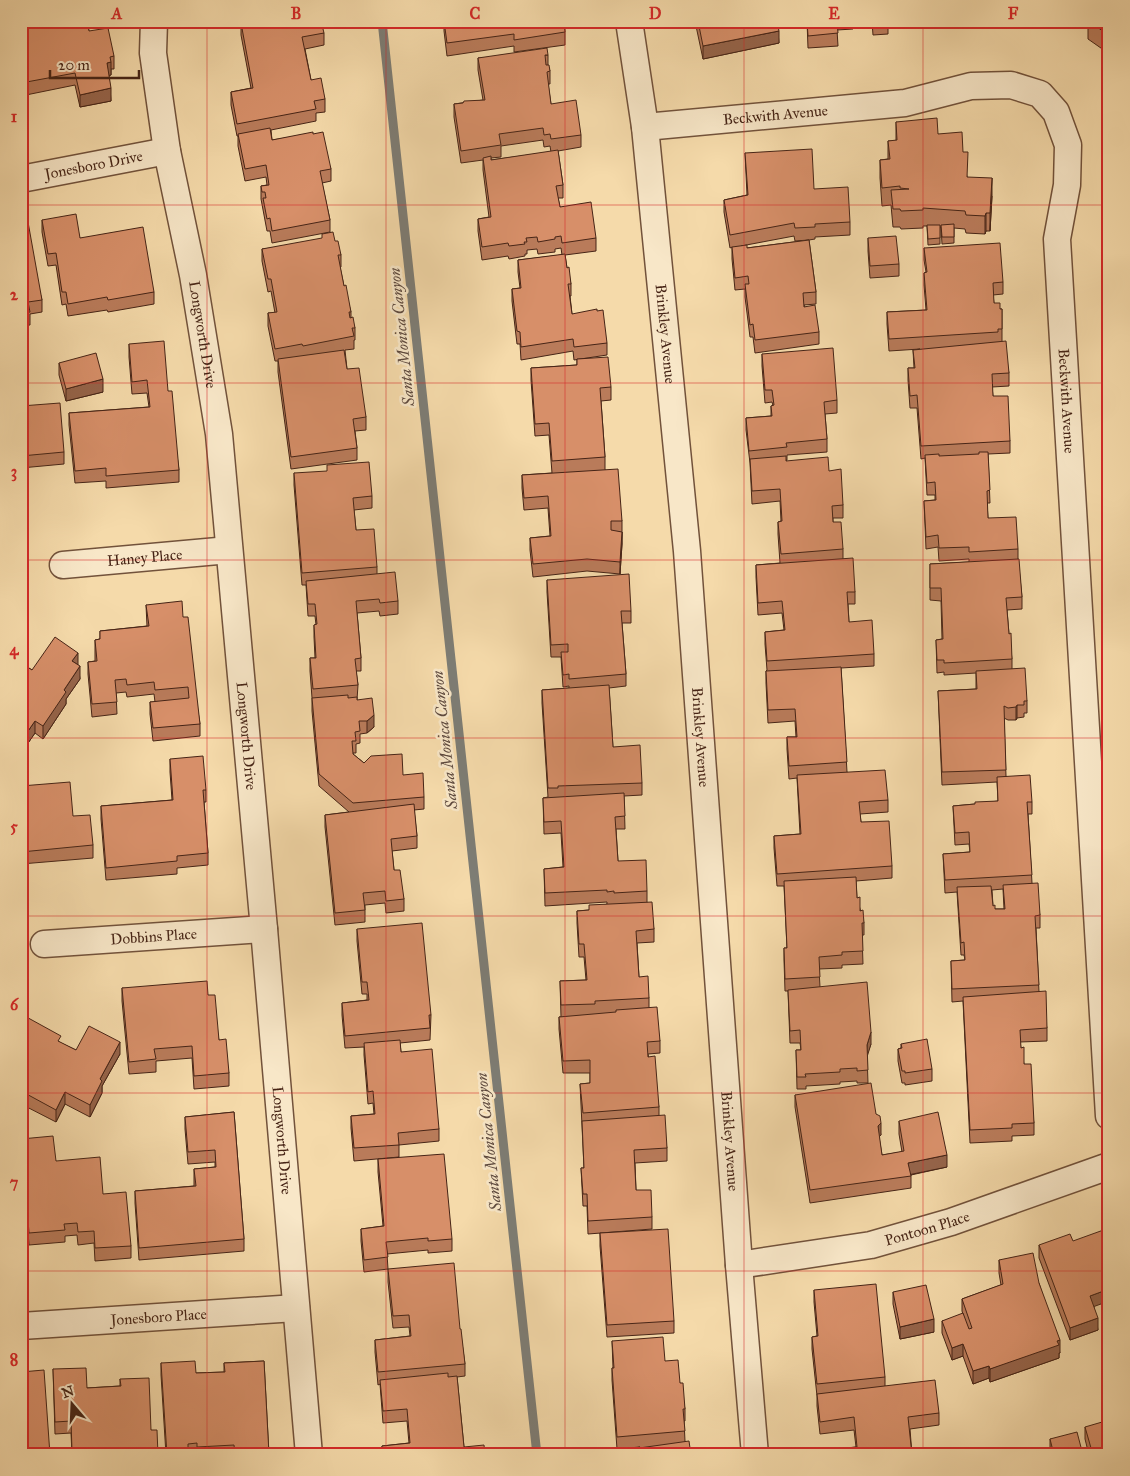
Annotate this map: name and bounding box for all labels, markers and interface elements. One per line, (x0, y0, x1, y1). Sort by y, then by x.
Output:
text: A (111, 4, 123, 23)
text: B (291, 4, 301, 23)
text: C (470, 4, 481, 23)
text: D (649, 4, 662, 23)
text: E (828, 4, 840, 23)
text: F (1008, 4, 1019, 23)
scale bar (50, 48, 139, 80)
text: 20 m (58, 56, 90, 74)
street label: Beckwith Avenue (722, 101, 829, 129)
text: 1 (11, 107, 18, 126)
street label: Jonesboro Drive (41, 147, 144, 185)
water label: Santa Monica Canyon (385, 266, 418, 408)
street label: Longworth Drive (185, 279, 220, 390)
street label: Brinkley Avenue (652, 283, 679, 385)
text: 2 (10, 285, 19, 304)
street label: Beckwith Avenue (1055, 348, 1079, 454)
text: 3 (11, 462, 17, 482)
street label: Haney Place (106, 545, 183, 570)
text: 4 (10, 640, 20, 660)
water label: Santa Monica Canyon (428, 669, 461, 811)
street label: Longworth Drive (233, 681, 260, 791)
street label: Brinkley Avenue (688, 687, 713, 788)
text: 5 (10, 817, 18, 836)
street label: Dobbins Place (110, 925, 198, 948)
text: 6 (10, 995, 19, 1014)
water label: Santa Monica Canyon (472, 1071, 505, 1213)
street label: Longworth Drive (268, 1085, 296, 1195)
street label: Brinkley Avenue (717, 1091, 743, 1192)
text: 7 (10, 1173, 19, 1192)
street label: Pontoon Place (883, 1207, 972, 1250)
street label: Jonesboro Place (108, 1305, 207, 1330)
text: 8 (10, 1350, 18, 1369)
north arrow (48, 1378, 98, 1428)
text: N (60, 1382, 76, 1402)

